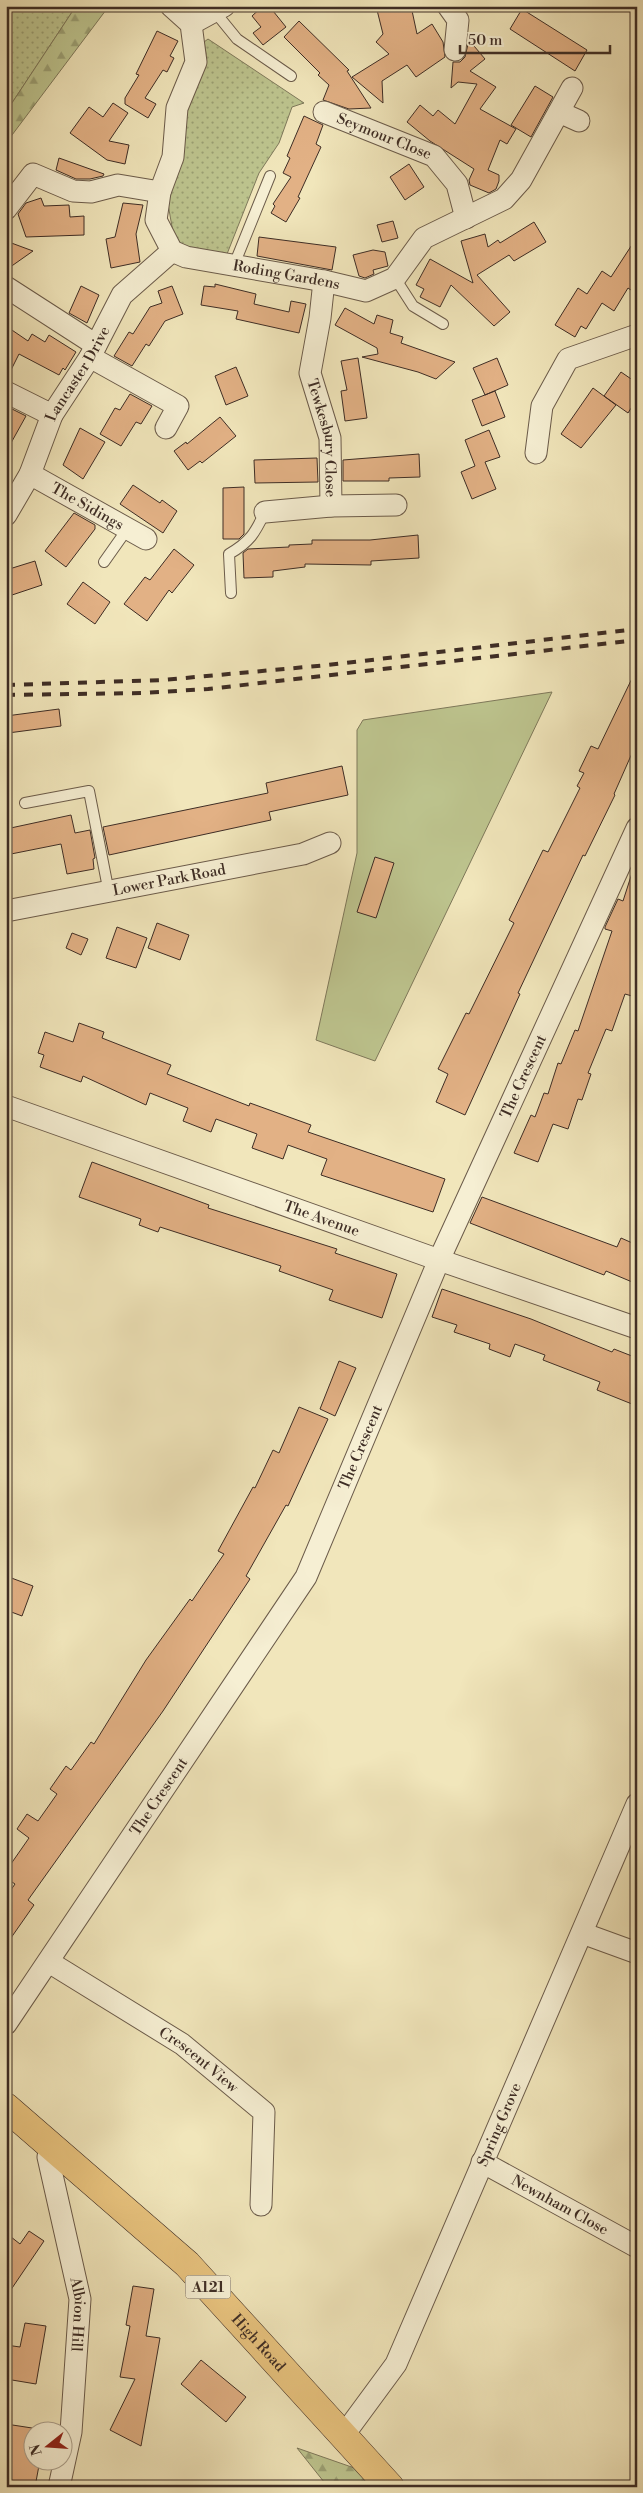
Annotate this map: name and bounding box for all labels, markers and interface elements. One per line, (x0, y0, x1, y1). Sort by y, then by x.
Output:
scale bar (460, 22, 610, 54)
text: 50 m (468, 31, 502, 50)
street label: Seymour Close (334, 109, 434, 164)
street label: Roding Gardens (231, 256, 342, 295)
street label: Lancaster Drive (41, 323, 114, 424)
street label: Tewkesbury Close (302, 377, 340, 497)
street label: The Sidings (48, 479, 127, 535)
street label: Lower Park Road (111, 860, 228, 900)
street label: The Crescent (496, 1031, 551, 1122)
street label: The Avenue (281, 1196, 362, 1241)
street label: The Crescent (335, 1402, 387, 1493)
street label: The Crescent (126, 1753, 193, 1839)
street label: Crescent View (155, 2023, 243, 2097)
street label: Spring Grove (473, 2080, 526, 2170)
street label: Newnham Close (508, 2171, 612, 2240)
street label: Albion Hill (65, 2275, 89, 2353)
road number: A121 (186, 2276, 230, 2298)
street label: High Road (227, 2310, 290, 2376)
north arrow (22, 2420, 72, 2470)
text: N (26, 2442, 47, 2457)

